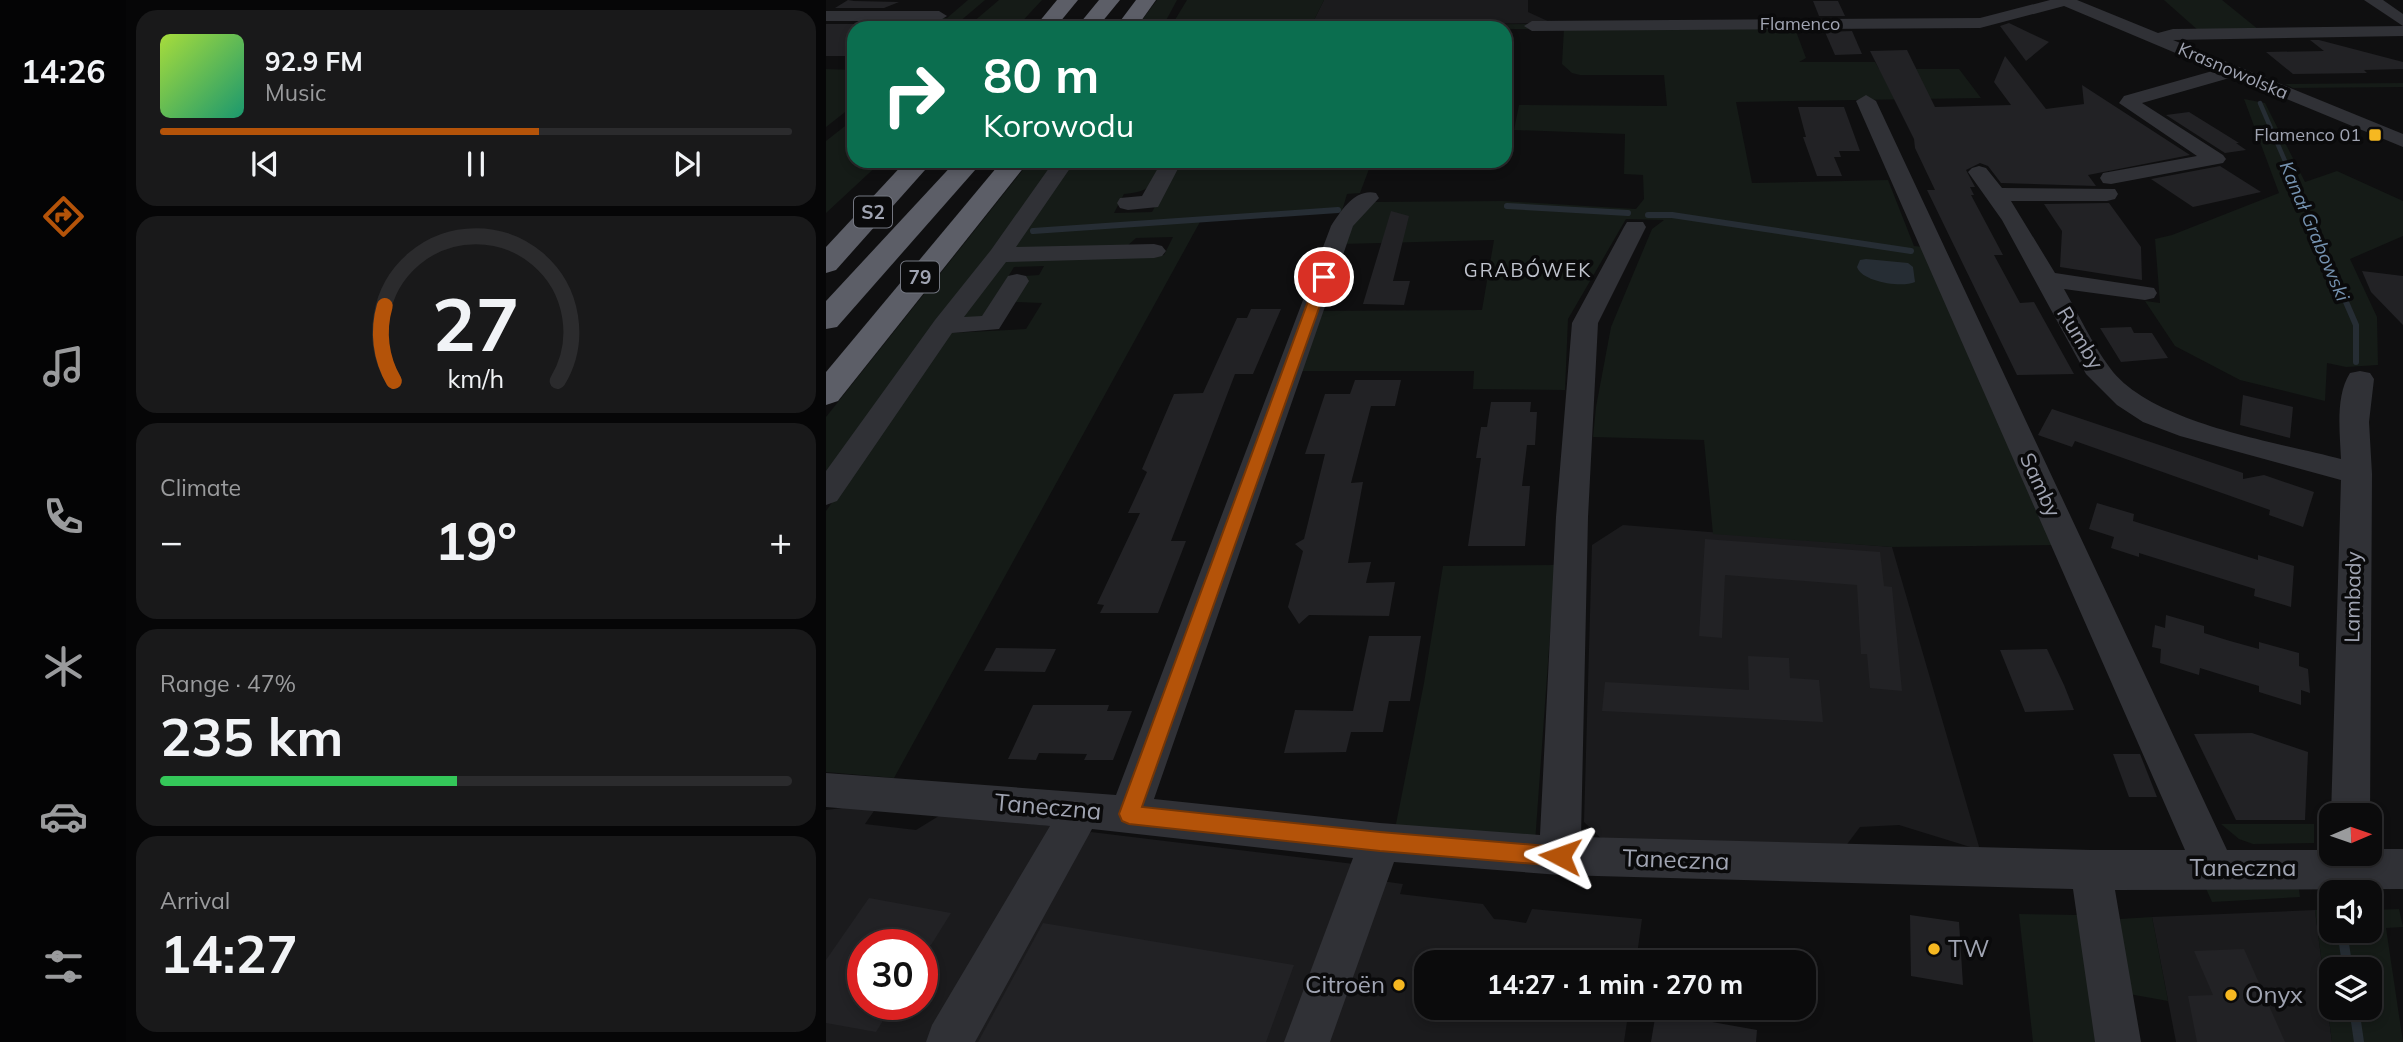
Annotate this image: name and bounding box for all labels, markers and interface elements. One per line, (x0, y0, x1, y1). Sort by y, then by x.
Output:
street label: Flamenco (1760, 12, 1840, 35)
street label: Krasnowolska (2175, 37, 2292, 104)
text: 80 m (983, 44, 1099, 105)
text: 92.9 FM (265, 45, 363, 78)
icon: right (868, 49, 959, 140)
text: 14:26 (21, 51, 105, 91)
text: Music (265, 78, 326, 107)
text: Korowodu (983, 105, 1134, 145)
place label: Flamenco 01 (2254, 123, 2361, 146)
marker: Flamenco 01 (2367, 127, 2383, 143)
icon: previous (246, 145, 284, 183)
icon: pause (457, 145, 495, 183)
icon: next (668, 145, 706, 183)
water label: Kanał Grabowski (2275, 157, 2355, 305)
icon: directions (39, 192, 88, 241)
road number: S2 (854, 196, 892, 228)
pin (1294, 247, 1354, 307)
icon: arrive (1305, 258, 1343, 296)
district label: GRABÓWEK (1464, 258, 1592, 282)
road number: 79 (901, 262, 939, 292)
text: 27 (432, 278, 520, 369)
street label: Rumby (2052, 301, 2110, 374)
icon: music (39, 342, 88, 391)
text: km/h (448, 362, 504, 393)
street label: Samby (2015, 448, 2067, 521)
text: Climate (160, 473, 241, 502)
icon: phone (39, 492, 88, 541)
text: 19° (435, 508, 517, 573)
text: − (160, 517, 183, 565)
text: + (769, 517, 792, 565)
street label: Lambady (2338, 551, 2366, 643)
icon: climate (39, 642, 88, 691)
text: Range · 47% (160, 669, 296, 698)
text: 235 km (160, 704, 343, 769)
street label: Taneczna (993, 786, 1103, 826)
icon: car (39, 792, 88, 841)
north arrow (2319, 803, 2382, 866)
map controls (2319, 803, 2382, 1020)
position arrow (1523, 819, 1597, 893)
street label: Taneczna (1622, 842, 1730, 876)
street label: Taneczna (2190, 852, 2296, 882)
button: sound (2319, 880, 2382, 943)
text: Arrival (160, 886, 230, 915)
text: 14:27 (160, 921, 298, 986)
speed limit sign: 30 (847, 929, 938, 1020)
place label: TW (1948, 933, 1989, 963)
marker: TW (1926, 941, 1942, 957)
icon: filters (39, 942, 88, 991)
button: layers (2319, 957, 2382, 1020)
text: 14:27 · 1 min · 270 m (1487, 968, 1743, 1001)
place label: Citroën (1305, 969, 1385, 999)
marker: Citroën (1391, 977, 1407, 993)
place label: Onyx (2245, 979, 2303, 1009)
marker: Onyx (2223, 987, 2239, 1003)

